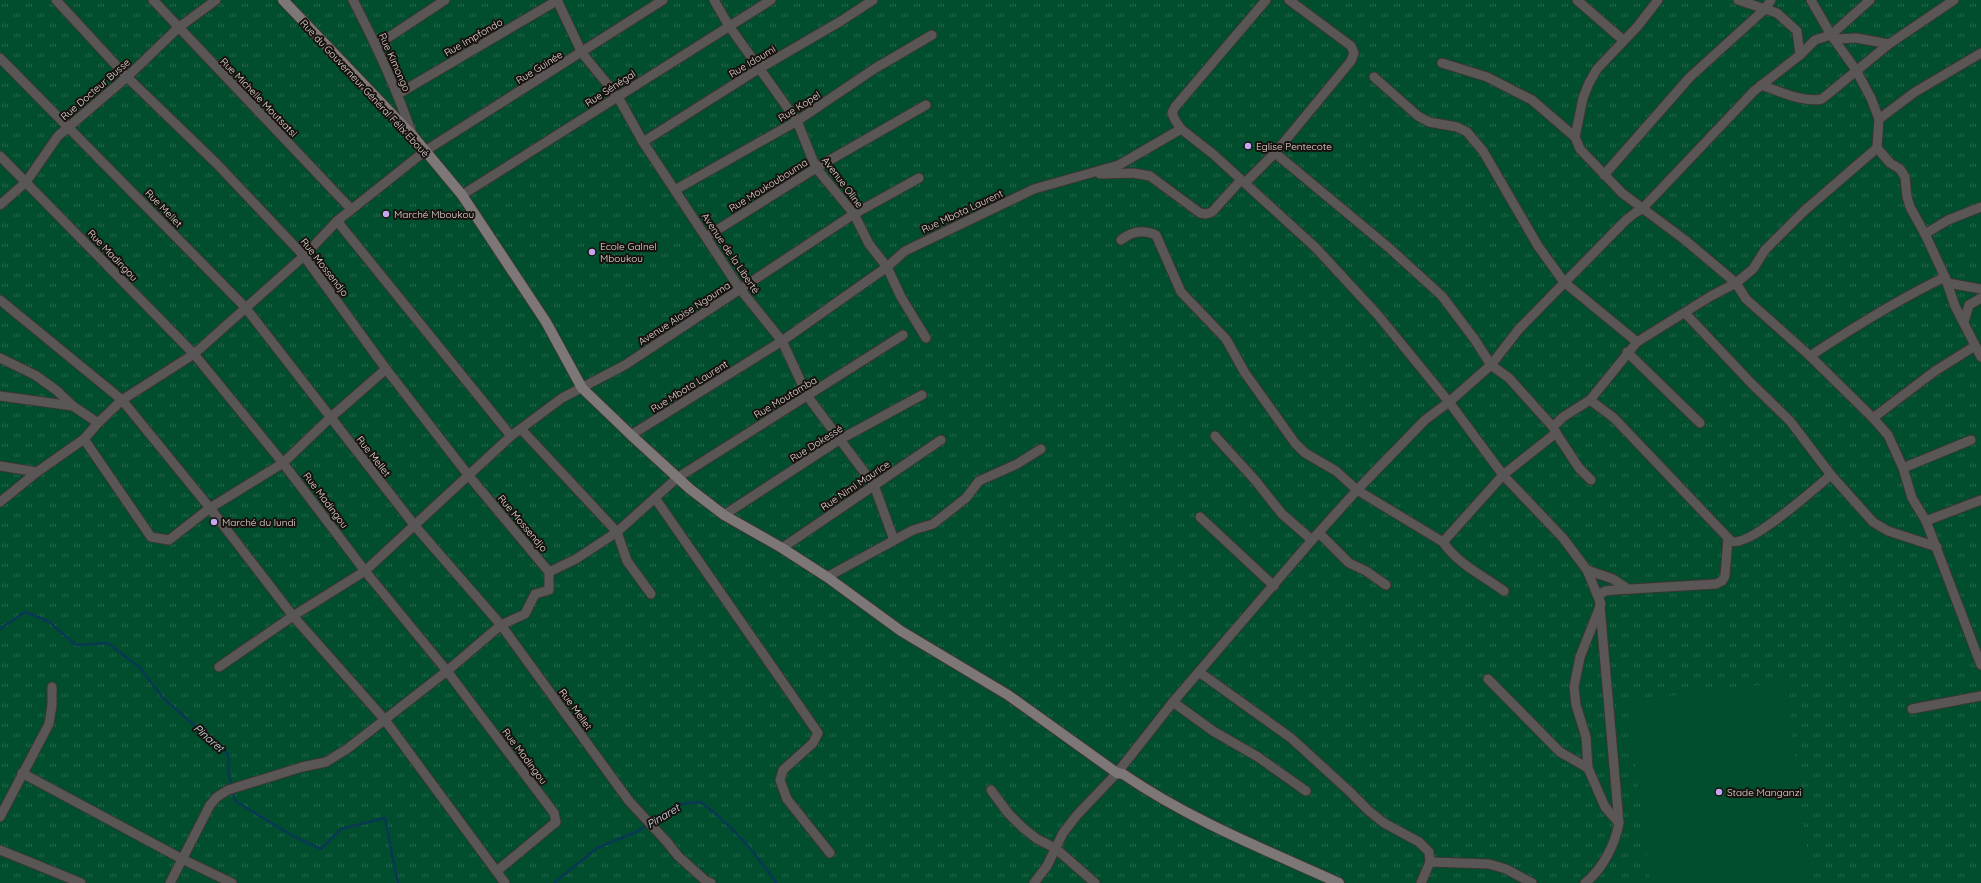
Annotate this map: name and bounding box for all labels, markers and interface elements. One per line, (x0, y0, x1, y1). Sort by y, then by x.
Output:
street label: Rue Impfondo (442, 15, 505, 59)
street label: Rue du Gouverneur Général Félix Eboué (297, 17, 432, 160)
street label: Rue Kimongo (376, 31, 413, 93)
street label: Rue Idoumi (727, 42, 778, 80)
street label: Rue Guinée (514, 48, 565, 87)
street label: Rue Docteur Busse (58, 55, 133, 123)
street label: Rue Michelle Moutsatsi (217, 55, 300, 140)
street label: Rue Sénégal (582, 67, 638, 110)
street label: Rue Kopel (776, 88, 823, 124)
place label: Eglise Pentecote (1256, 140, 1332, 153)
marker: Eglise Pentecote (1243, 141, 1253, 151)
street label: Avenue Oline (819, 154, 866, 211)
street label: Rue Moukoubouma (726, 156, 810, 215)
street label: Rue Mellet (142, 187, 185, 231)
street label: Rue Mbota Laurent (919, 187, 1006, 236)
place label: Marché Mboukou (394, 208, 474, 221)
marker: Marché Mboukou (381, 209, 391, 219)
street label: Avenue de la Liberté (699, 210, 763, 296)
street label: Rue Madingou (85, 227, 141, 284)
street label: Rue Mossendjo (298, 235, 351, 299)
place label: Ecole Galnel Mboukou (600, 240, 657, 265)
marker: Ecole Galnel Mboukou (587, 247, 597, 257)
street label: Avenue Aloise Ngouma (636, 279, 733, 348)
street label: Rue Mbota Laurent (648, 357, 731, 415)
street label: Rue Moutamba (751, 373, 819, 421)
street label: Rue Dokessé (787, 422, 845, 465)
street label: Rue Mellet (354, 433, 394, 480)
street label: Rue Nimi Maurice (818, 457, 893, 513)
street label: Rue Madingou (300, 470, 351, 531)
street label: Rue Mossendjo (495, 492, 550, 555)
place label: Marché du lundi (222, 516, 296, 529)
marker: Marché du lundi (209, 517, 219, 527)
street label: Rue Mellet (556, 686, 595, 733)
water label: Pinaret (191, 721, 228, 756)
street label: Rue Madingou (499, 726, 550, 787)
place label: Stade Manganzi (1727, 786, 1802, 799)
marker: Stade Manganzi (1714, 787, 1724, 797)
water label: Pinaret (644, 800, 683, 831)

